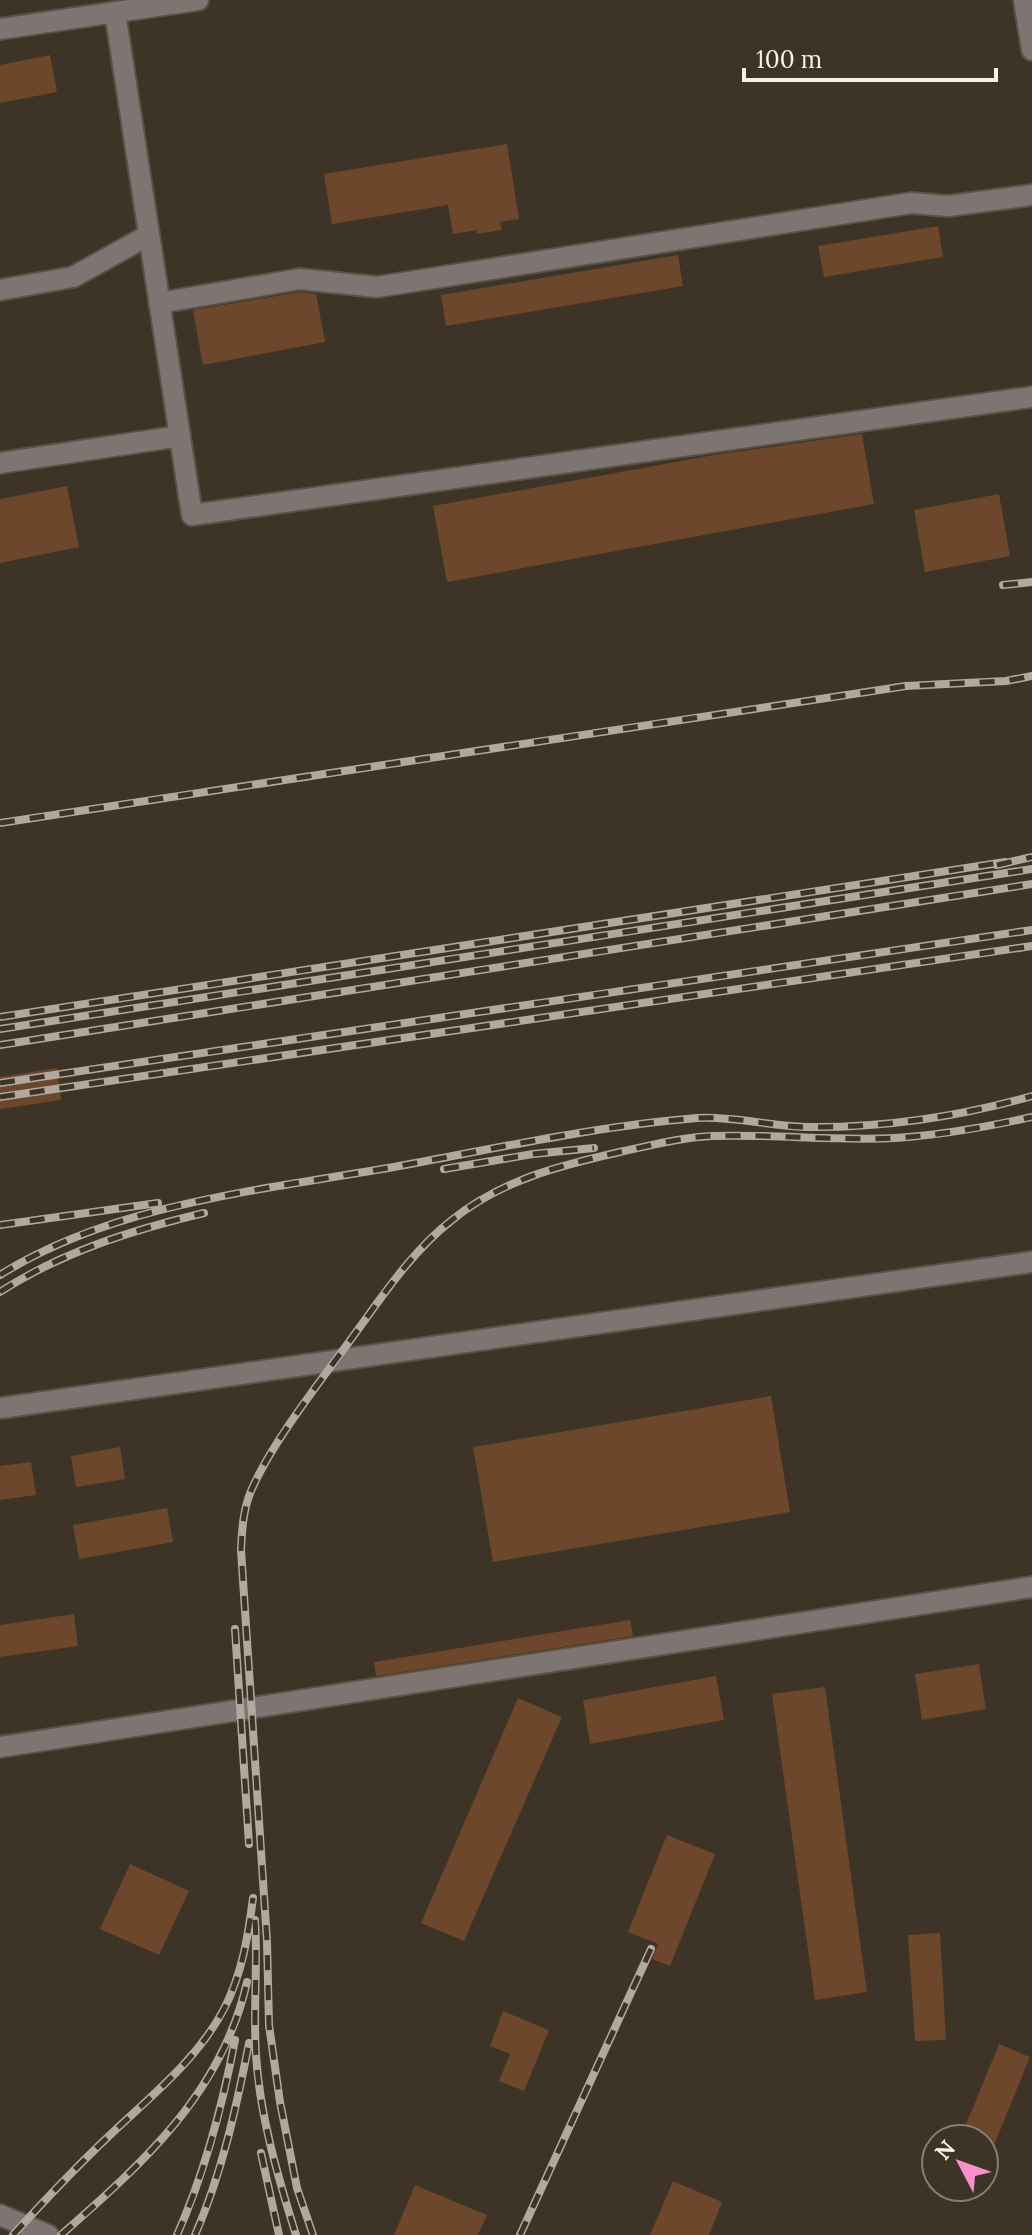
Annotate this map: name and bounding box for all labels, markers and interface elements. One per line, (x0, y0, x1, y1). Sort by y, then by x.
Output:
scale bar (744, 32, 996, 82)
text: 100 m (756, 44, 822, 75)
north arrow (920, 2123, 1000, 2203)
text: N (929, 2134, 961, 2165)

